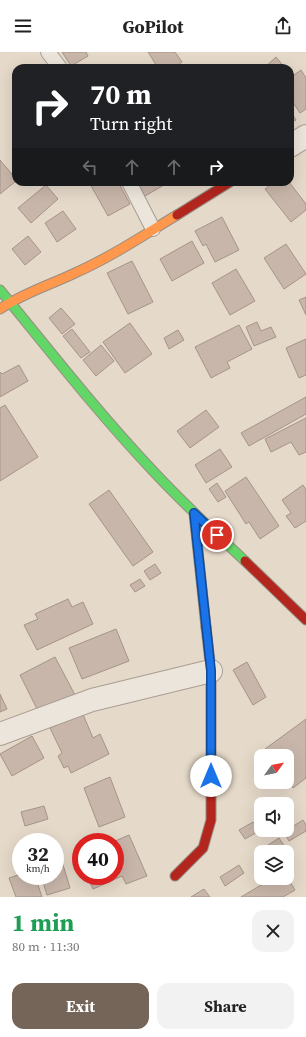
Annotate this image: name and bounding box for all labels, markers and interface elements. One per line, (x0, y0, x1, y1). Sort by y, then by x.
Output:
text: GoPilot (122, 14, 184, 39)
icon: menu (12, 15, 34, 37)
icon: share (272, 15, 294, 37)
text: 70 m (90, 75, 152, 113)
icon: right (24, 80, 76, 132)
text: Turn right (90, 111, 172, 136)
icon: left (79, 156, 101, 178)
icon: ahead (121, 156, 143, 178)
icon: ahead (163, 156, 185, 178)
icon: right (205, 156, 227, 178)
pin (200, 518, 234, 552)
icon: arrive (206, 524, 228, 546)
north arrow (254, 749, 294, 789)
map controls (254, 749, 294, 885)
position arrow (190, 755, 232, 797)
button: sound (254, 797, 294, 837)
speed limit sign: 40 (72, 833, 124, 885)
text: 32 (27, 840, 49, 868)
button: layers (254, 845, 294, 885)
text: km/h (26, 862, 50, 875)
text: 1 min (12, 906, 74, 939)
button: close (252, 910, 294, 952)
text: 80 m · 11:30 (12, 938, 80, 955)
button: Exit (12, 983, 149, 1029)
button: Share (157, 983, 294, 1029)

